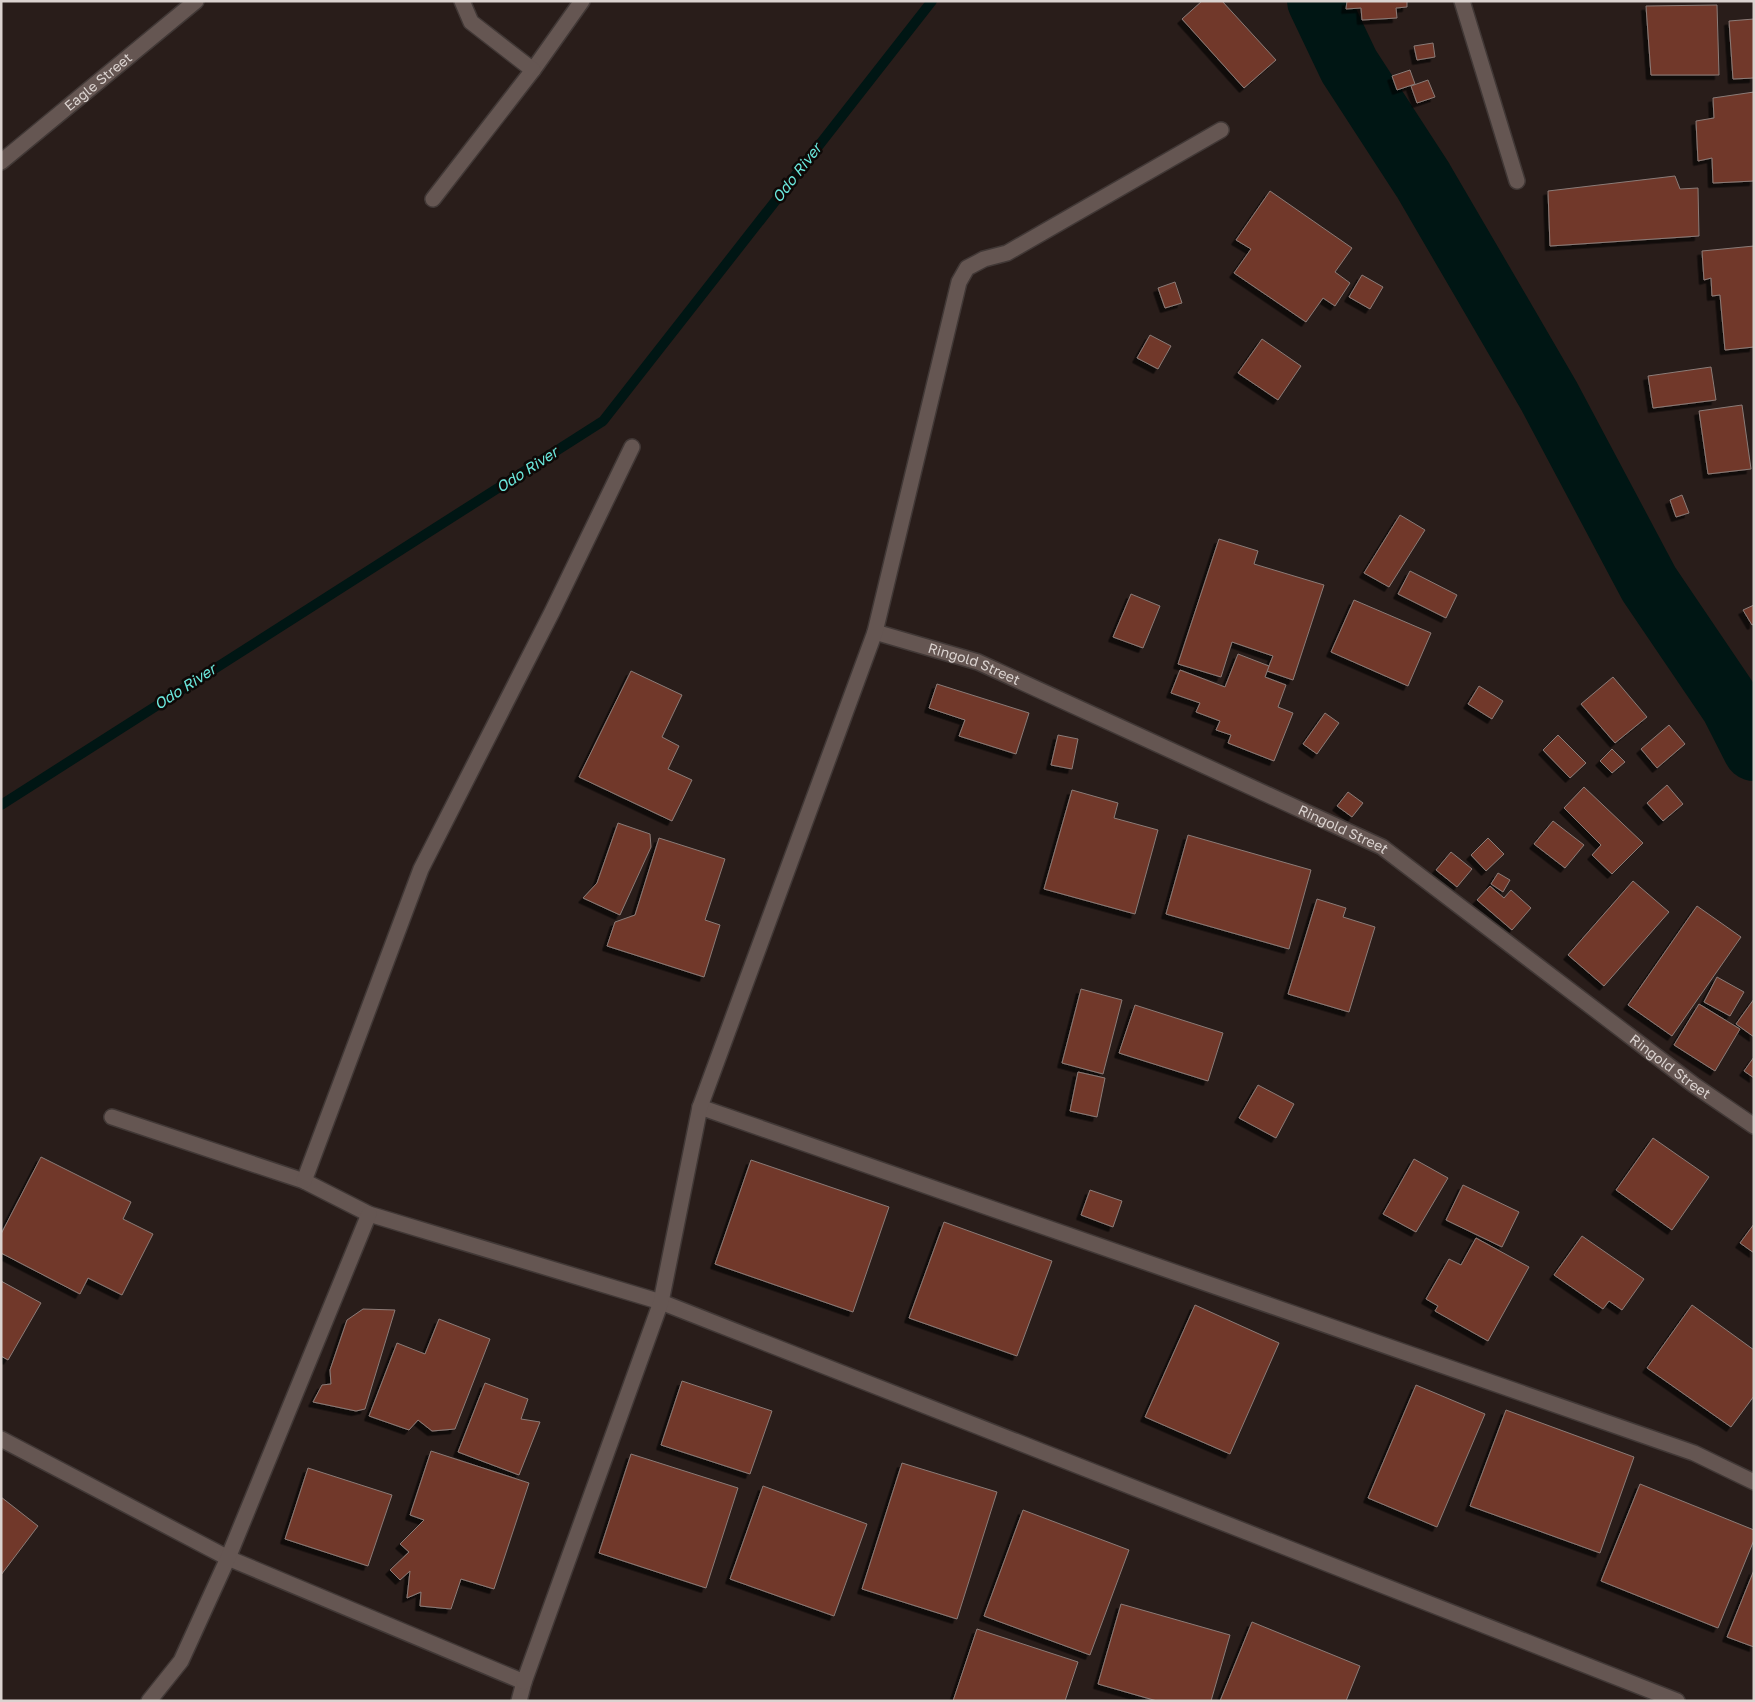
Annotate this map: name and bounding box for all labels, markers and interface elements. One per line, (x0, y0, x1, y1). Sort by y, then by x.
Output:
street label: Eagle Street (61, 49, 135, 114)
water label: Odo River (768, 138, 826, 205)
water label: Odo River (492, 441, 562, 496)
street label: Ringold Street (926, 639, 1023, 688)
water label: Odo River (150, 658, 220, 713)
street label: Ringold Street (1296, 801, 1392, 857)
street label: Ringold Street (1627, 1030, 1714, 1102)

